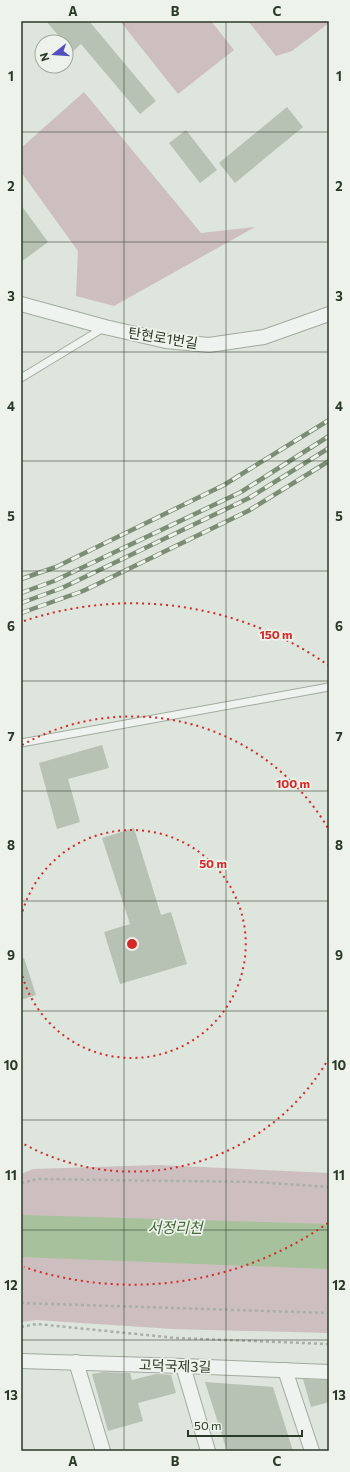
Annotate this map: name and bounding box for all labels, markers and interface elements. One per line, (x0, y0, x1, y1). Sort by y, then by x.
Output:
text: A (68, 3, 78, 19)
text: B (171, 3, 180, 19)
text: C (273, 3, 282, 19)
north arrow (34, 34, 74, 74)
text: N (37, 51, 51, 63)
text: 1 (8, 68, 14, 84)
text: 1 (336, 68, 342, 84)
text: 2 (7, 178, 15, 194)
text: 2 (335, 178, 343, 194)
text: 3 (7, 288, 15, 304)
text: 3 (335, 288, 343, 304)
street label: 탄현로1번길 (127, 324, 199, 351)
text: 4 (7, 398, 15, 414)
text: 4 (335, 398, 343, 414)
text: 5 (7, 508, 15, 524)
text: 5 (335, 508, 343, 524)
text: 6 (7, 618, 15, 634)
text: 6 (335, 618, 343, 634)
text: 150 m (259, 627, 293, 641)
text: 7 (7, 728, 15, 744)
text: 7 (335, 728, 343, 744)
text: 100 m (276, 776, 310, 790)
text: 8 (7, 837, 15, 853)
text: 8 (335, 837, 343, 853)
text: 50 m (199, 856, 227, 870)
centre of rings (125, 937, 139, 951)
text: 9 (7, 947, 15, 963)
text: 9 (335, 947, 343, 963)
text: 10 (4, 1057, 19, 1073)
text: 10 (332, 1057, 347, 1073)
text: 11 (5, 1167, 17, 1183)
text: 11 (333, 1167, 345, 1183)
water label: 서정리천 (147, 1218, 205, 1236)
text: 12 (4, 1277, 18, 1293)
text: 12 (332, 1277, 346, 1293)
street label: 고덕국제3길 (139, 1356, 211, 1375)
text: 13 (4, 1387, 18, 1403)
text: 13 (332, 1387, 346, 1403)
scale bar (188, 1412, 302, 1438)
text: 50 m (194, 1418, 222, 1432)
text: A (68, 1453, 78, 1469)
text: B (171, 1453, 180, 1469)
text: C (273, 1453, 282, 1469)

